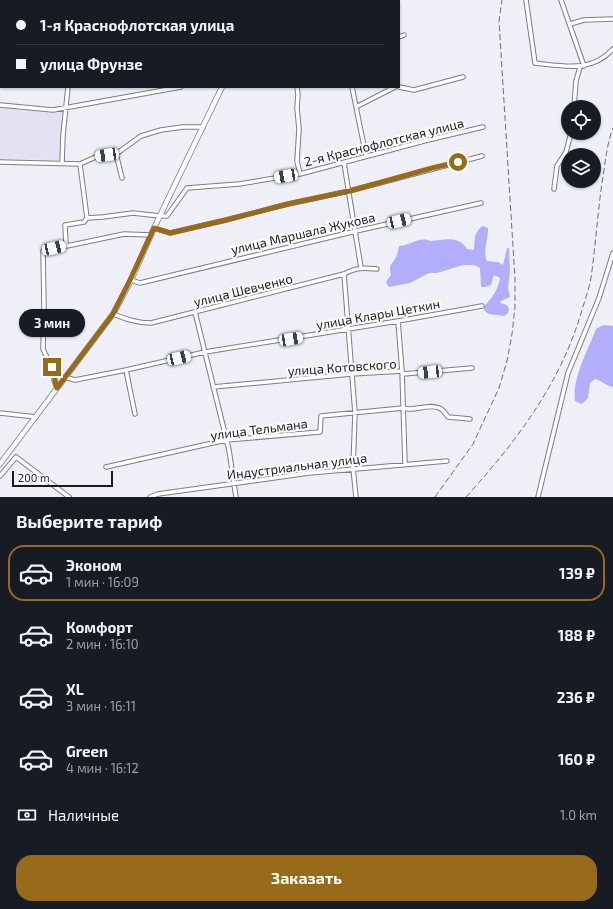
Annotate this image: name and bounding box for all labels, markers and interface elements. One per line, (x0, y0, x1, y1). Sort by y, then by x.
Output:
text: 1-я Краснофлотская улица (40, 16, 234, 34)
text: улица Фрунзе (40, 55, 143, 73)
map controls (561, 100, 601, 188)
button: locate (561, 100, 601, 140)
street label: 2-я Краснофлотская улица (302, 114, 466, 170)
car (94, 147, 120, 163)
button: layers (561, 148, 601, 188)
route start (449, 153, 467, 171)
car (273, 168, 299, 184)
street label: улица Маршала Жукова (229, 209, 377, 257)
car (386, 212, 412, 230)
car (41, 239, 67, 257)
street label: улица Шевченко (192, 270, 294, 310)
street label: улица Клары Цеткин (315, 295, 441, 333)
callout: 3 мин (19, 309, 85, 337)
text: 3 мин (34, 315, 70, 331)
car (278, 331, 304, 347)
car (166, 349, 192, 367)
street label: улица Котовского (287, 355, 397, 379)
route end (43, 358, 61, 376)
car (417, 365, 443, 379)
street label: улица Тельмана (209, 415, 309, 443)
street label: Индустриальная улица (226, 449, 368, 483)
scale bar (12, 469, 113, 488)
text: 200 m (18, 471, 50, 484)
text: Выберите тариф (16, 510, 162, 532)
icon: car (18, 555, 54, 591)
text: Эконом (66, 556, 122, 574)
text: 139 ₽ (559, 564, 595, 582)
text: 1 мин · 16:09 (66, 574, 139, 590)
icon: car (18, 617, 54, 653)
text: Комфорт (66, 618, 133, 636)
text: 188 ₽ (558, 626, 595, 644)
text: 2 мин · 16:10 (66, 636, 139, 652)
icon: car (18, 679, 54, 715)
text: XL (66, 680, 84, 698)
text: 236 ₽ (557, 688, 595, 706)
text: 3 мин · 16:11 (66, 698, 136, 714)
icon: car (18, 741, 54, 777)
text: Green (66, 742, 108, 760)
text: 160 ₽ (558, 750, 595, 768)
text: 4 мин · 16:12 (66, 760, 139, 776)
icon: cash (16, 804, 38, 826)
text: Наличные (48, 806, 119, 824)
text: 1.0 km (560, 807, 597, 823)
button: Заказать (16, 855, 597, 901)

